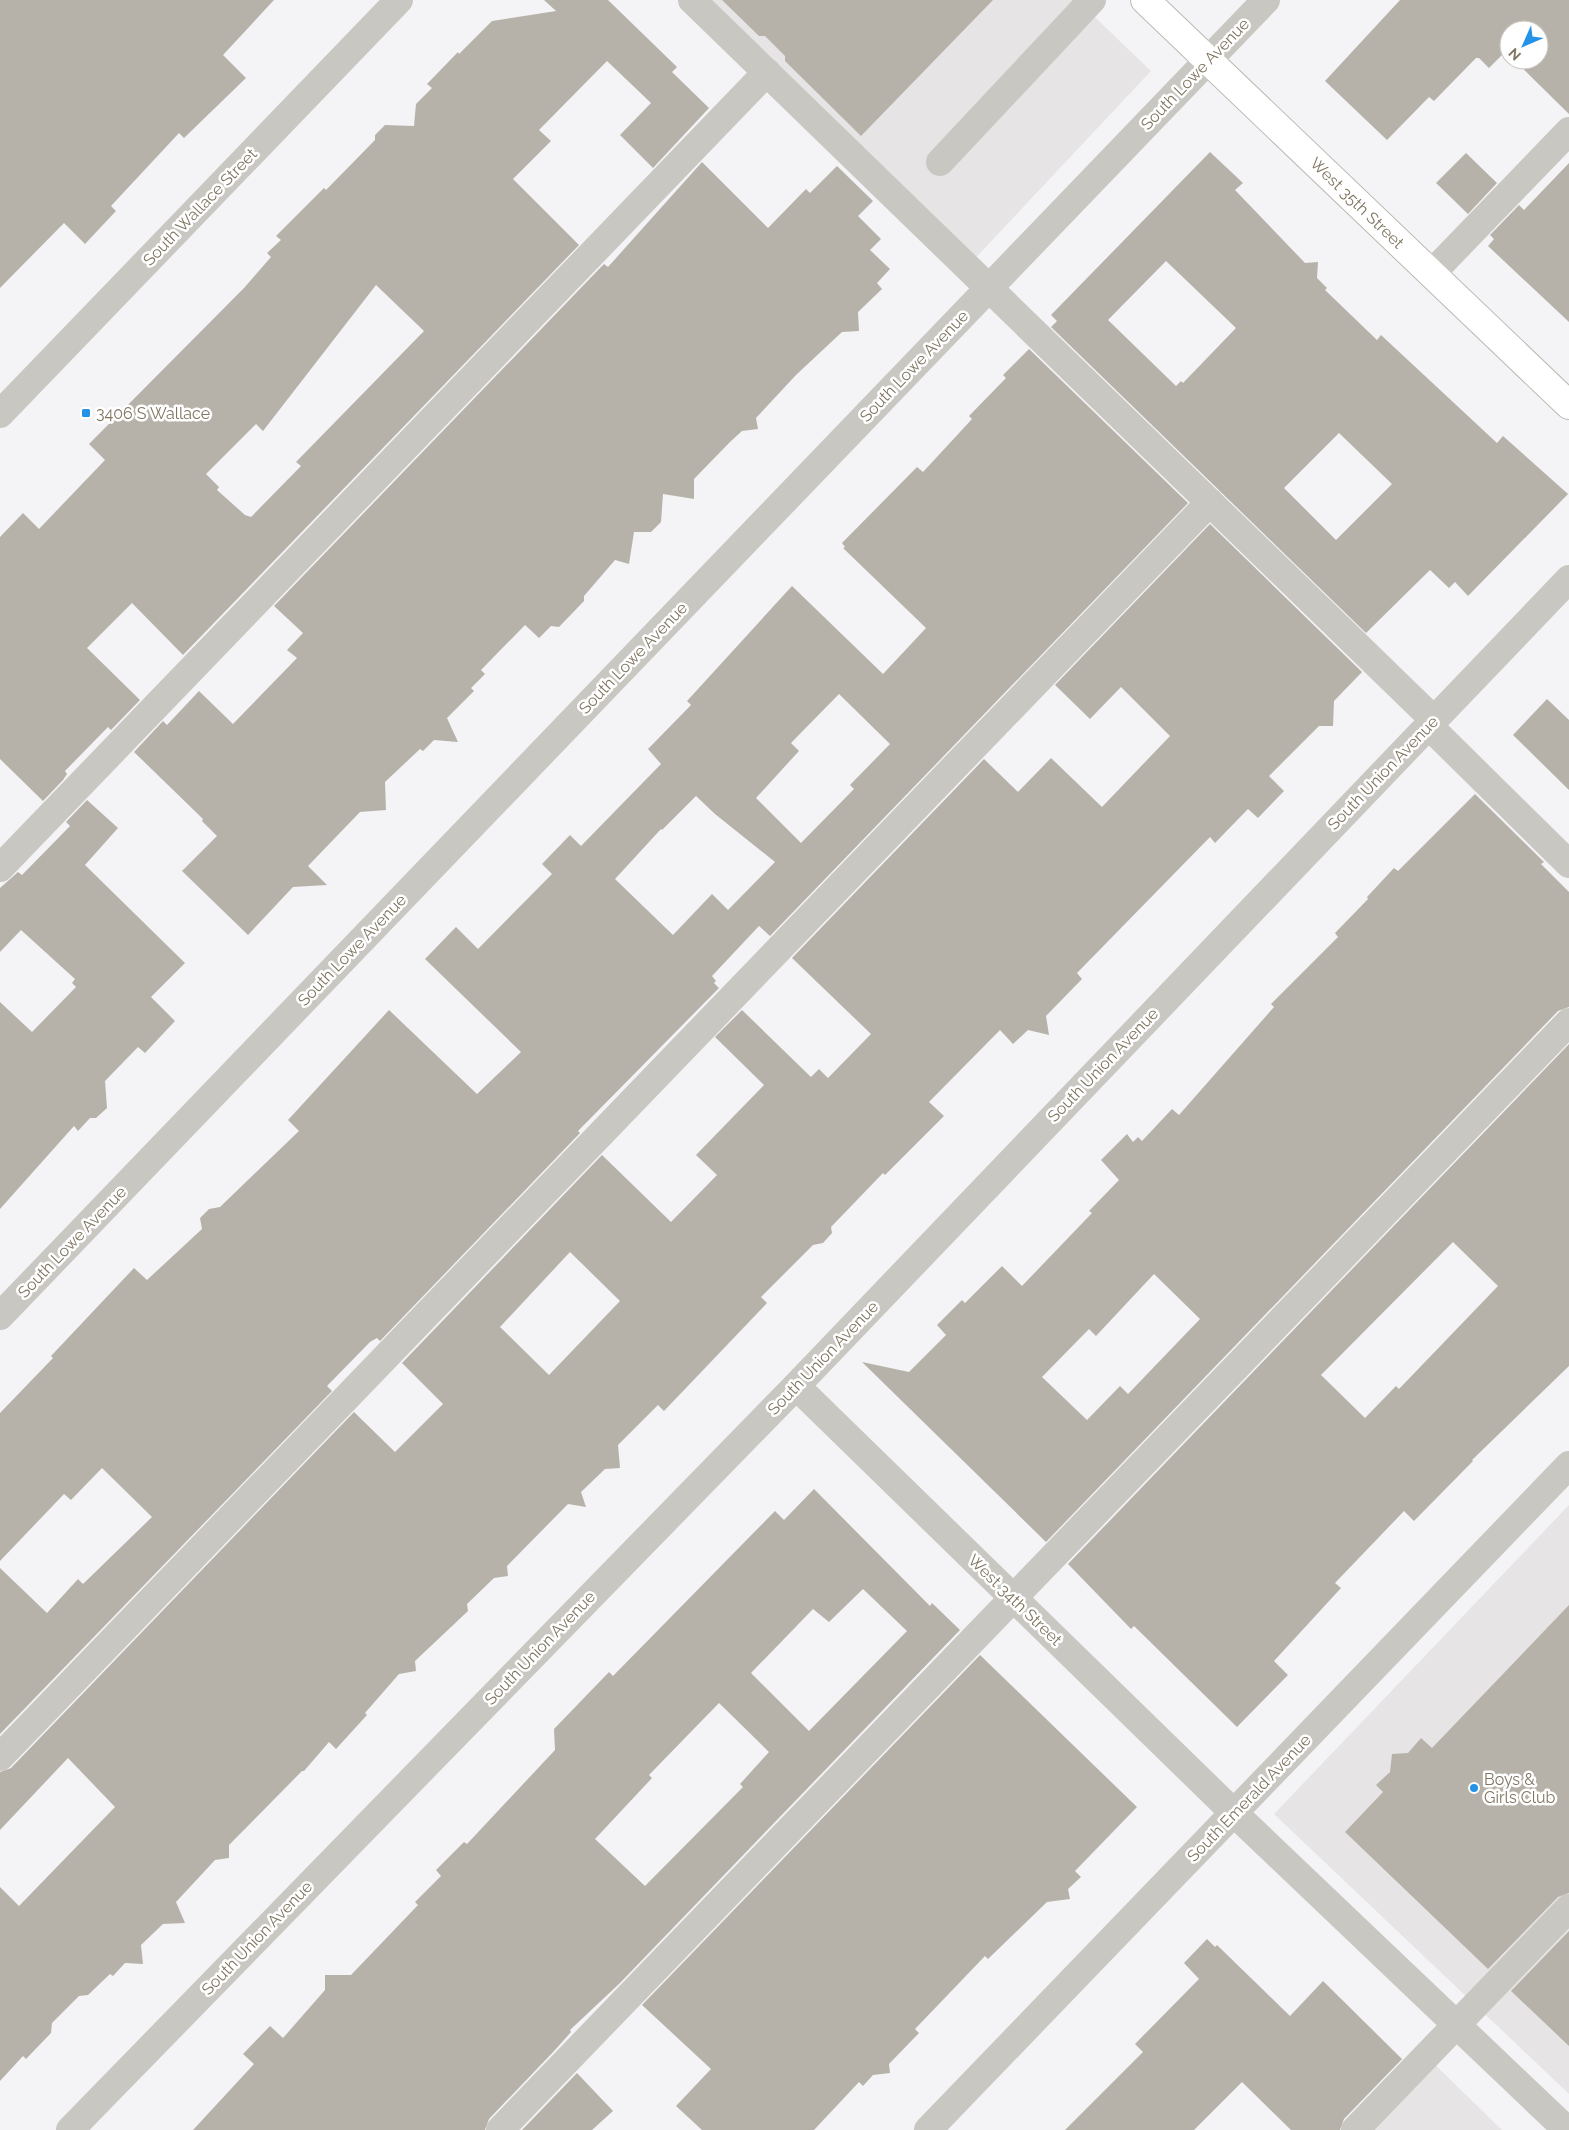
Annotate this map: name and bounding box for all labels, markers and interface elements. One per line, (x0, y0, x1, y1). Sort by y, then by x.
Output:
street label: South Lowe Avenue (1137, 14, 1253, 134)
north arrow (1499, 20, 1549, 70)
text: N (1505, 45, 1524, 64)
street label: South Wallace Street (139, 144, 261, 270)
street label: West 35th Street (1306, 154, 1408, 253)
street label: South Lowe Avenue (856, 306, 972, 426)
place label: 3406 S Wallace (96, 404, 210, 423)
marker: 3406 S Wallace (80, 407, 92, 419)
street label: South Lowe Avenue (575, 598, 691, 718)
street label: South Union Avenue (1324, 712, 1442, 834)
street label: South Lowe Avenue (294, 890, 410, 1010)
street label: South Union Avenue (1044, 1004, 1162, 1126)
street label: South Lowe Avenue (14, 1182, 130, 1302)
street label: South Union Avenue (764, 1297, 882, 1419)
street label: West 34th Street (964, 1551, 1066, 1650)
street label: South Union Avenue (481, 1587, 599, 1709)
street label: South Emerald Avenue (1183, 1730, 1315, 1866)
place label: Boys & Girls Club (1484, 1770, 1556, 1807)
marker: Boys & Girls Club (1468, 1782, 1480, 1794)
street label: South Union Avenue (198, 1877, 316, 1999)

